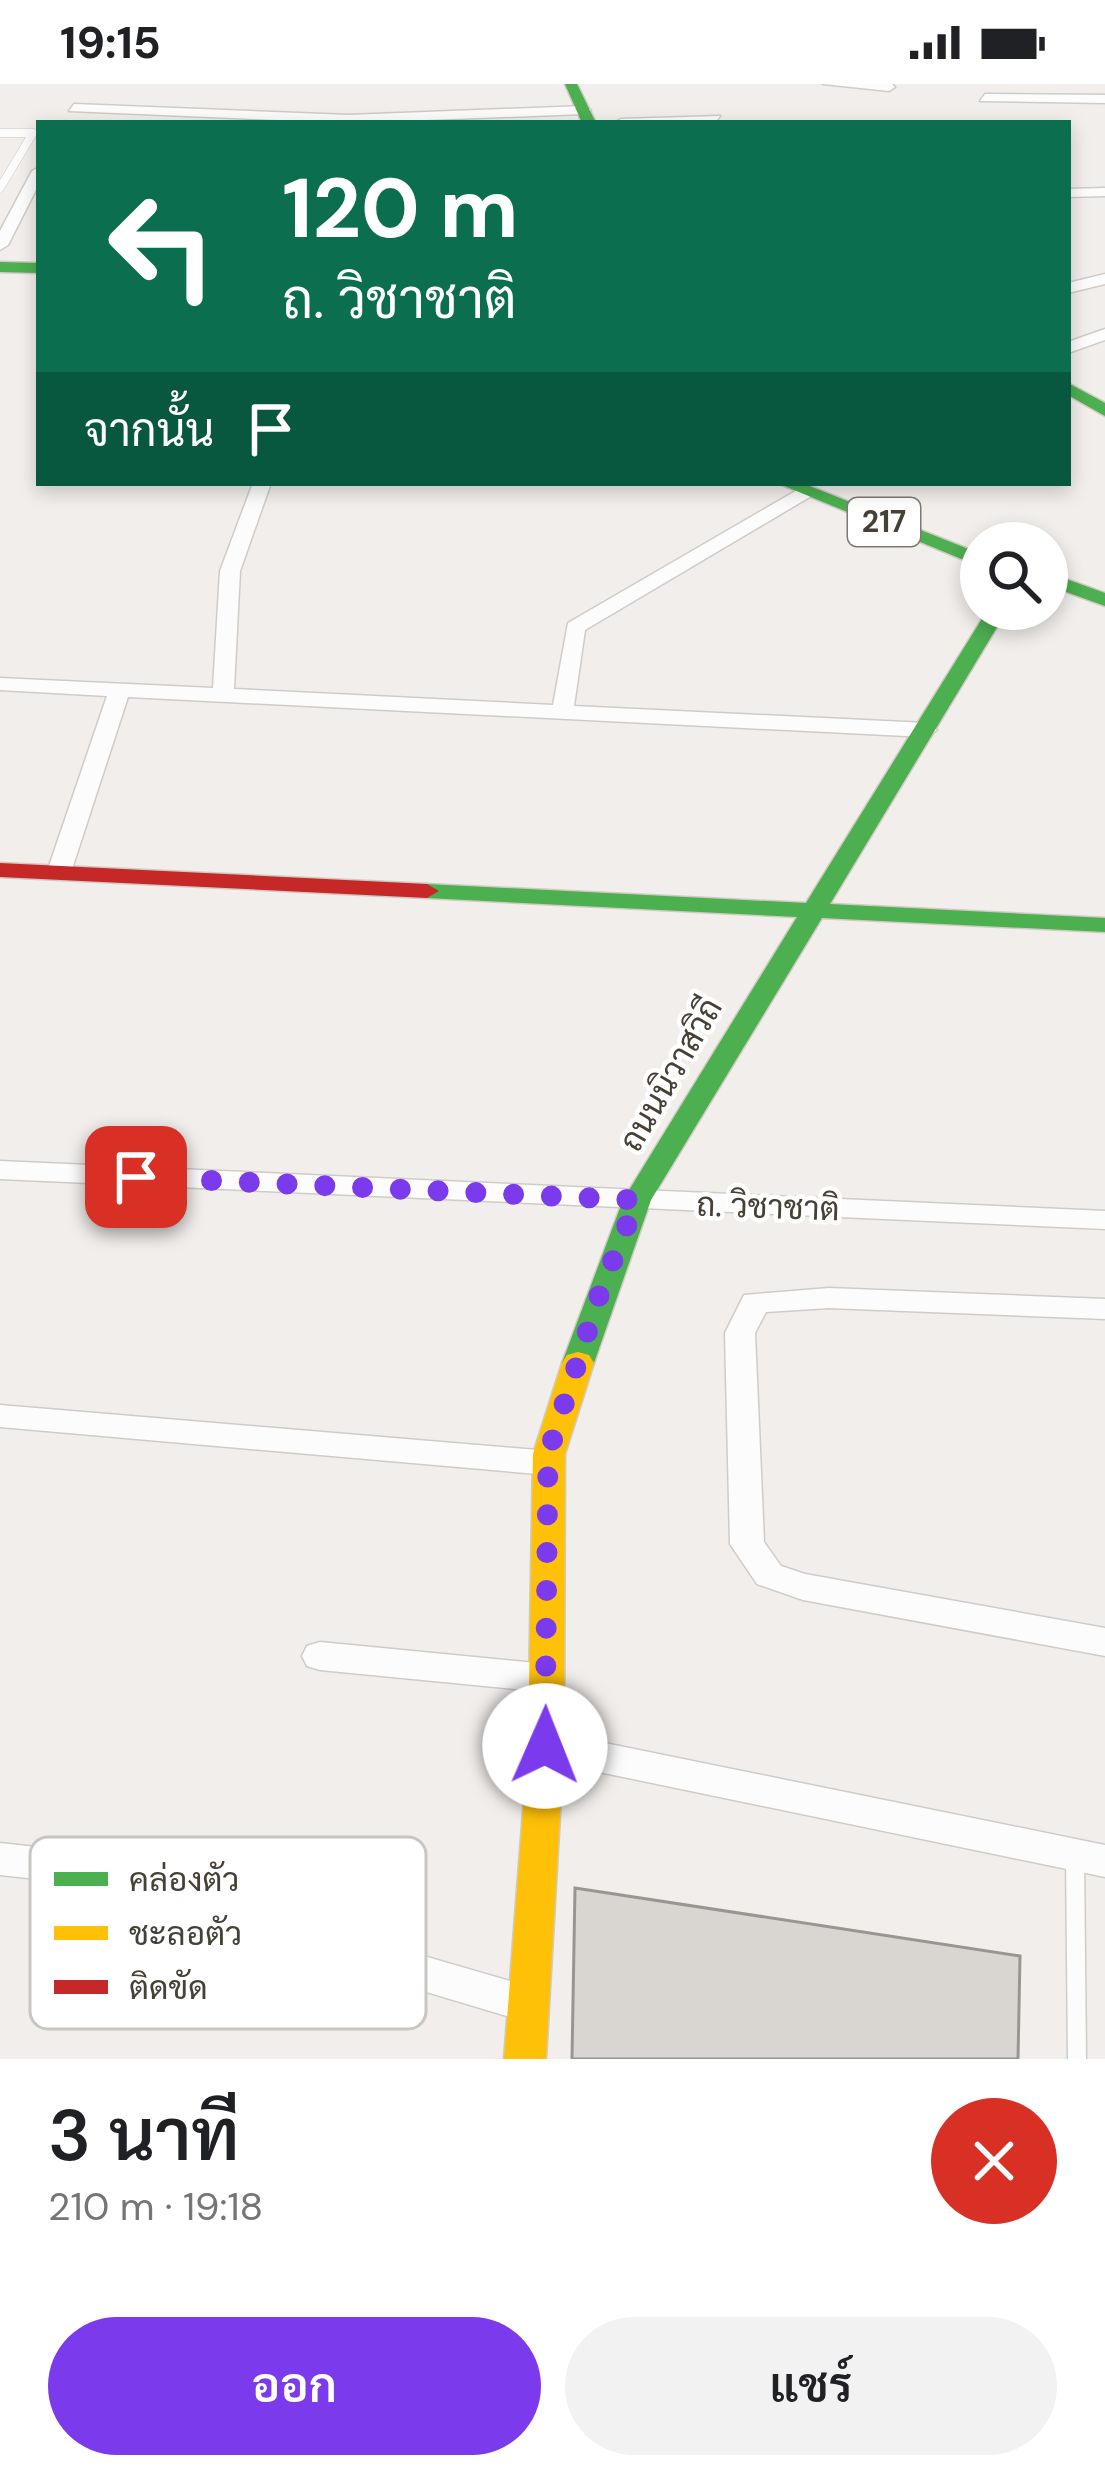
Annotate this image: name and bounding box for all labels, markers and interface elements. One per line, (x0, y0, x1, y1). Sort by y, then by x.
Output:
text: 19:15 (60, 13, 161, 72)
text: 120 m (282, 154, 519, 263)
icon: left (84, 168, 240, 324)
text: ถ. วิชาชาติ (282, 264, 517, 335)
icon: arrive (238, 396, 304, 462)
text: จากนั้น (84, 401, 214, 460)
road number: 217 (848, 498, 920, 546)
map controls (960, 522, 1068, 630)
button: search (960, 522, 1068, 630)
street label: ถนนนิวาสวิถี (609, 990, 732, 1159)
pin (85, 1126, 187, 1228)
icon: arrive (103, 1144, 169, 1210)
street label: ถ. วิชาชาติ (696, 1183, 840, 1230)
position arrow (482, 1683, 608, 1809)
legend (30, 1837, 426, 2029)
text: คล่องตัว (129, 1858, 239, 1901)
text: ชะลอตัว (129, 1912, 242, 1955)
text: ติดขัด (129, 1966, 208, 2009)
text: 3 นาที (48, 2089, 240, 2182)
button: close (931, 2098, 1057, 2224)
text: 210 m · 19:18 (48, 2181, 263, 2232)
button: ออก (48, 2317, 541, 2455)
button: แชร์ (565, 2317, 1057, 2455)

